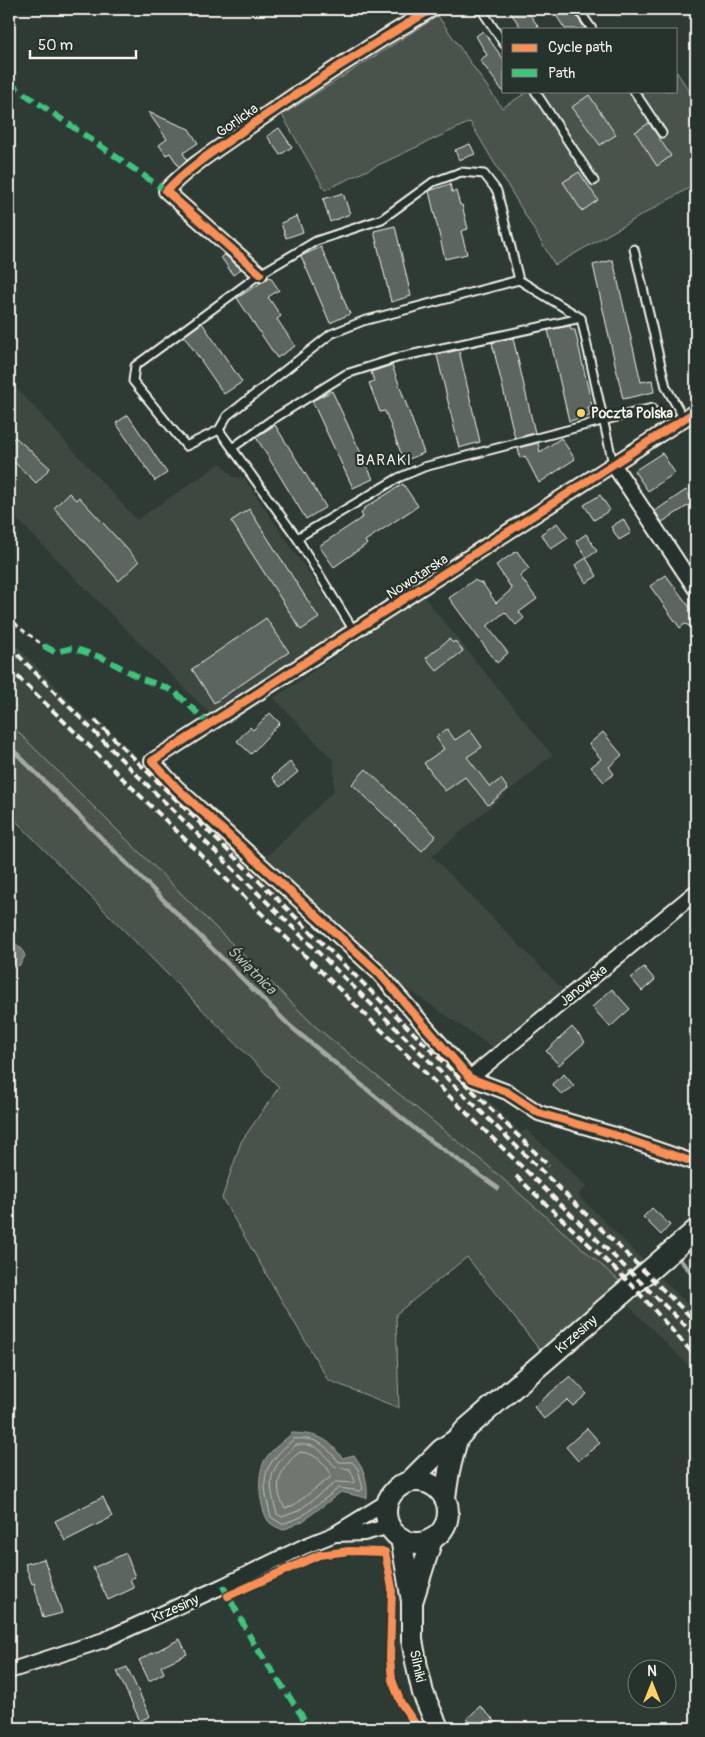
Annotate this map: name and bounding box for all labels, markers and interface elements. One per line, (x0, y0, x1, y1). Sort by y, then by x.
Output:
scale bar (30, 28, 136, 60)
legend (502, 28, 678, 92)
text: 50 m (38, 36, 73, 55)
text: Cycle path (548, 38, 612, 57)
text: Path (548, 64, 575, 83)
street label: Gorlicka (213, 100, 261, 141)
place label: Poczta Polska (591, 405, 674, 422)
marker: Poczta Polska (575, 407, 587, 419)
district label: BARAKI (356, 451, 412, 470)
street label: Nowotarska (383, 550, 451, 602)
water label: Świątnica (223, 942, 281, 999)
street label: Janowska (556, 961, 611, 1010)
street label: Krzesiny (552, 1312, 601, 1357)
street label: Krzesiny (149, 1591, 201, 1626)
street label: Silniki (406, 1648, 429, 1684)
north arrow (628, 1660, 678, 1710)
text: N (647, 1663, 657, 1680)

